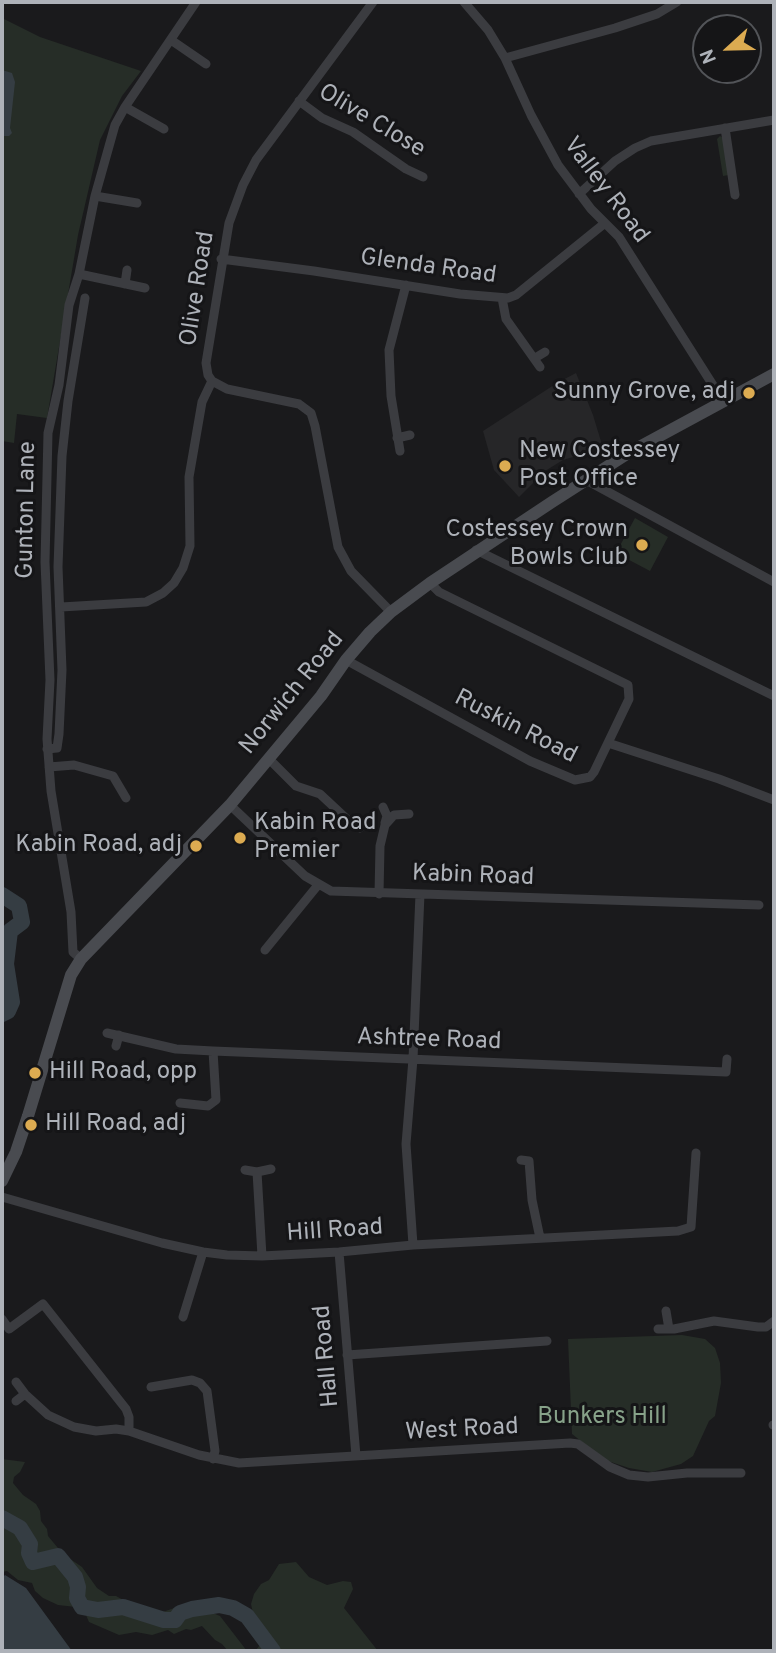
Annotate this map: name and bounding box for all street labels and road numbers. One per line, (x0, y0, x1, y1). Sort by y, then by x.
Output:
street label: Olive Close (312, 79, 430, 165)
street label: Valley Road (556, 132, 654, 250)
street label: Olive Road (176, 229, 222, 349)
street label: Glenda Road (358, 244, 498, 292)
street label: Gunton Lane (12, 441, 44, 579)
street label: Norwich Road (235, 627, 351, 761)
street label: Ruskin Road (449, 685, 581, 771)
street label: Kabin Road (411, 860, 535, 894)
street label: Ashtree Road (356, 1024, 502, 1058)
street label: Hill Road (286, 1214, 384, 1250)
street label: Hall Road (309, 1304, 347, 1408)
street label: West Road (405, 1414, 519, 1448)

